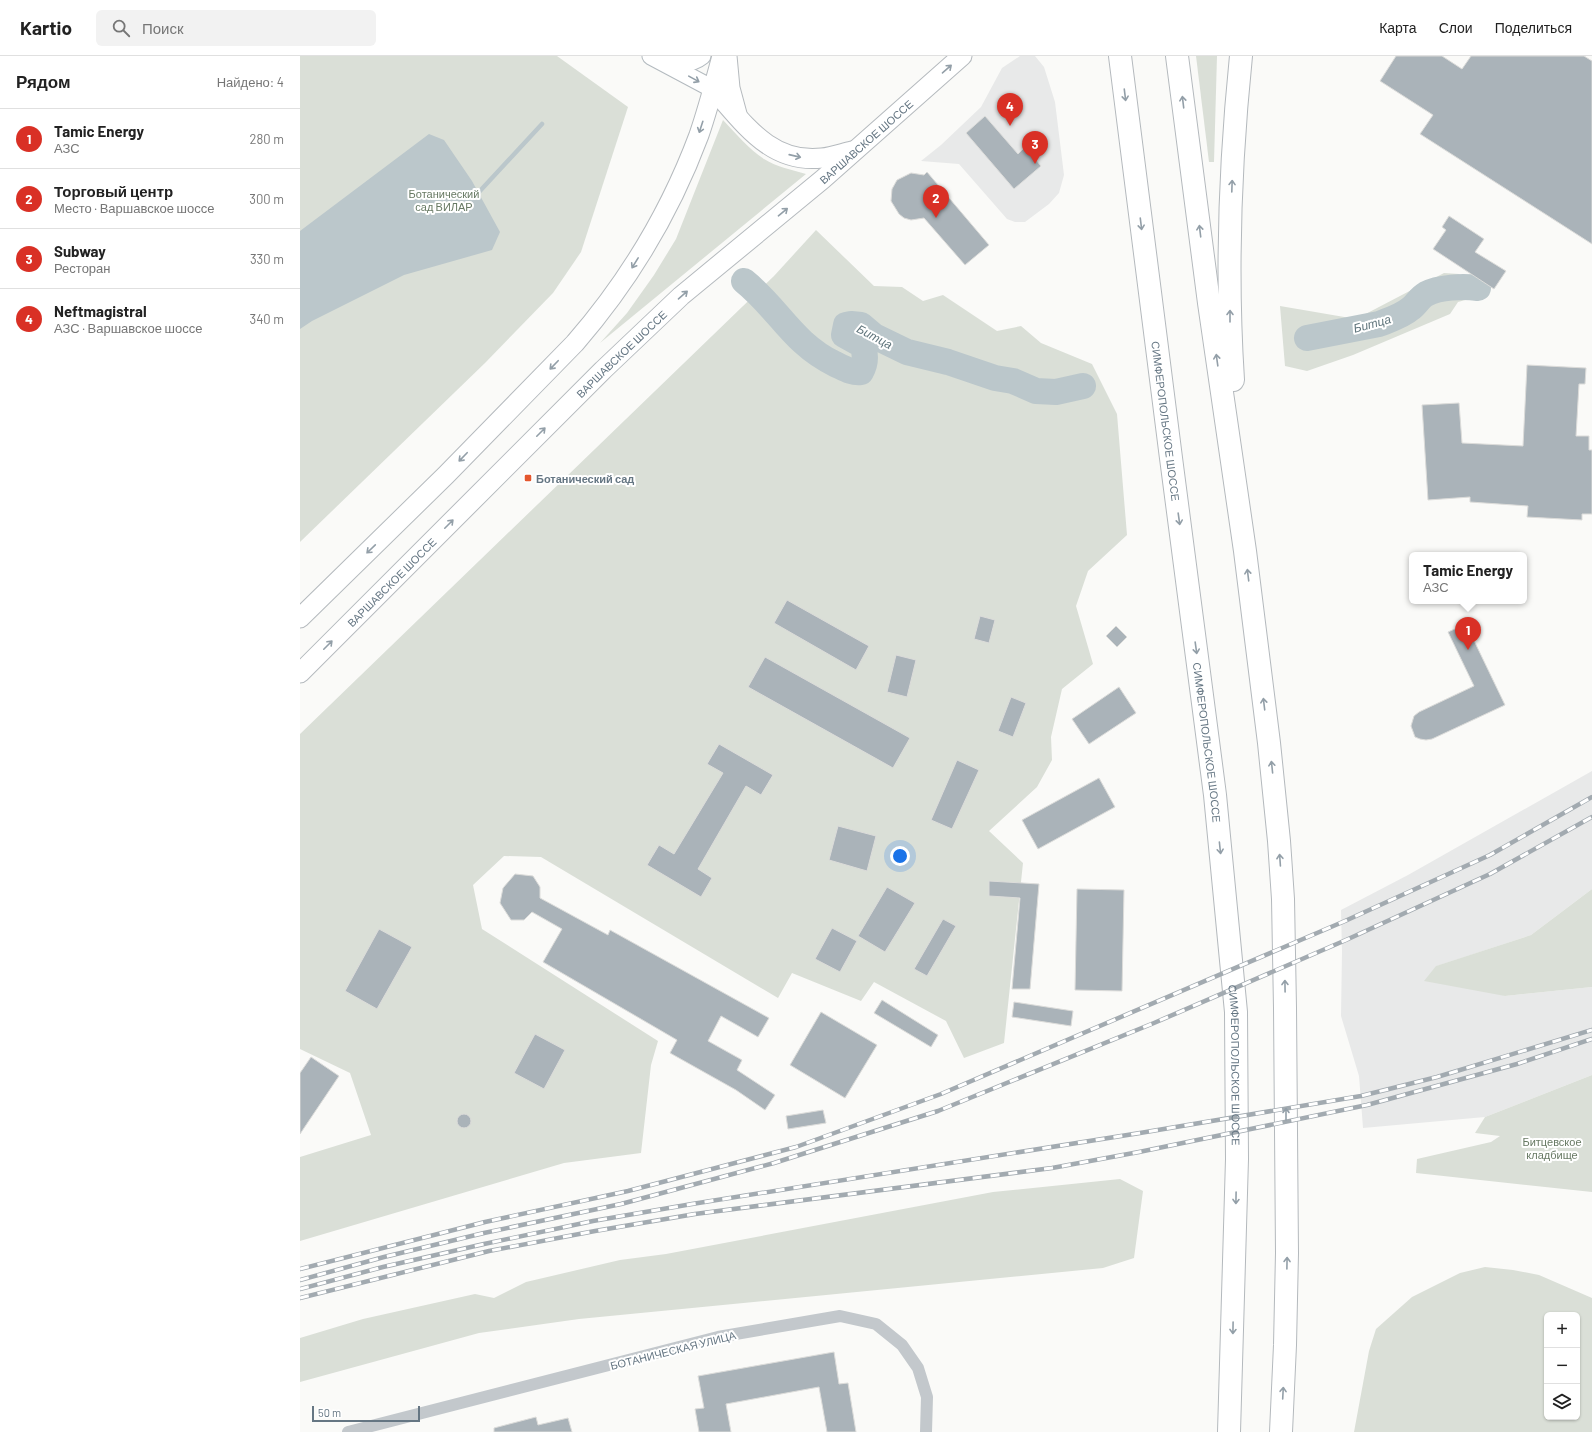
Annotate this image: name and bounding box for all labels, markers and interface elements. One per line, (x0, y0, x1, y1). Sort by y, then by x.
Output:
search box (96, 10, 376, 46)
text: Kartio (20, 16, 72, 39)
icon: search (110, 17, 132, 39)
text: Поиск (142, 19, 184, 37)
text: Карта (1379, 19, 1417, 36)
text: Слои (1439, 19, 1473, 36)
text: Поделиться (1495, 19, 1572, 36)
one-way arrow (942, 65, 952, 74)
text: Рядом (16, 71, 71, 91)
text: Найдено: 4 (217, 74, 284, 90)
one-way arrow (688, 76, 700, 83)
one-way arrow (1121, 88, 1129, 101)
pin: 4 (997, 93, 1023, 126)
street label: ВАРШАВСКОЕ ШОССЕ (816, 96, 915, 186)
one-way arrow (1179, 96, 1187, 109)
one-way arrow (697, 120, 704, 133)
text: Tamic Energy (54, 122, 144, 140)
text: 1 (27, 131, 31, 147)
text: 280 m (250, 131, 284, 147)
pin: 3 (1022, 131, 1048, 164)
text: АЗС (54, 140, 80, 156)
one-way arrow (788, 152, 801, 160)
one-way arrow (1228, 180, 1236, 193)
text: Торговый центр (54, 182, 173, 200)
pin: 2 (923, 185, 949, 218)
park label: Ботанический сад ВИЛАР (409, 187, 479, 213)
text: 2 (25, 191, 33, 207)
text: 300 m (249, 191, 284, 207)
text: Место · Варшавское шоссе (54, 200, 215, 216)
one-way arrow (777, 208, 788, 217)
one-way arrow (1137, 217, 1145, 230)
one-way arrow (1196, 225, 1204, 238)
text: Subway (54, 242, 106, 260)
text: 3 (25, 251, 33, 267)
text: 330 m (250, 251, 284, 267)
one-way arrow (630, 257, 638, 269)
text: Ресторан (54, 260, 111, 276)
one-way arrow (677, 291, 688, 300)
text: Neftmagistral (54, 302, 147, 320)
street label: ВАРШАВСКОЕ ШОССЕ (573, 307, 669, 400)
one-way arrow (1226, 310, 1234, 323)
text: 4 (25, 311, 33, 327)
text: 340 m (249, 311, 284, 327)
water label: Битца (1352, 311, 1393, 336)
text: АЗС · Варшавское шоссе (54, 320, 202, 336)
water label: Битца (854, 321, 895, 352)
street label: СИМФЕРОПОЛЬСКОЕ ШОССЕ (1150, 340, 1183, 502)
one-way arrow (1213, 354, 1221, 367)
one-way arrow (549, 360, 559, 370)
one-way arrow (536, 427, 546, 437)
one-way arrow (458, 452, 468, 462)
place label: Ботанический сад (536, 472, 634, 485)
marker: Ботанический сад (523, 473, 533, 483)
one-way arrow (1175, 512, 1183, 525)
one-way arrow (444, 519, 454, 529)
street label: ВАРШАВСКОЕ ШОССЕ (344, 535, 438, 629)
one-way arrow (366, 544, 376, 554)
popup (1409, 552, 1527, 604)
text: Tamic Energy (1423, 561, 1513, 579)
one-way arrow (1244, 569, 1252, 582)
text: АЗС (1423, 579, 1449, 595)
pin: 1 (1455, 617, 1481, 650)
one-way arrow (323, 640, 333, 650)
one-way arrow (1192, 641, 1200, 654)
street label: СИМФЕРОПОЛЬСКОЕ ШОССЕ (1191, 662, 1224, 823)
one-way arrow (1260, 698, 1268, 711)
one-way arrow (1268, 761, 1275, 774)
one-way arrow (1217, 841, 1224, 854)
your location (890, 846, 910, 866)
one-way arrow (1277, 854, 1284, 867)
one-way arrow (1281, 980, 1289, 993)
street label: СИМФЕРОПОЛЬСКОЕ ШОССЕ (1227, 984, 1243, 1145)
one-way arrow (1282, 1108, 1290, 1121)
park label: Битцевское кладбище (1522, 1135, 1582, 1161)
one-way arrow (1232, 1191, 1239, 1204)
one-way arrow (1283, 1257, 1290, 1270)
map controls (1544, 1312, 1580, 1420)
button: + (1544, 1312, 1580, 1348)
one-way arrow (1229, 1321, 1237, 1334)
street label: БОТАНИЧЕСКАЯ УЛИЦА (609, 1328, 738, 1372)
button: − (1544, 1348, 1580, 1384)
button: layers (1544, 1384, 1580, 1420)
one-way arrow (1279, 1387, 1286, 1400)
scale bar (312, 1404, 420, 1423)
text: 50 m (318, 1406, 341, 1419)

